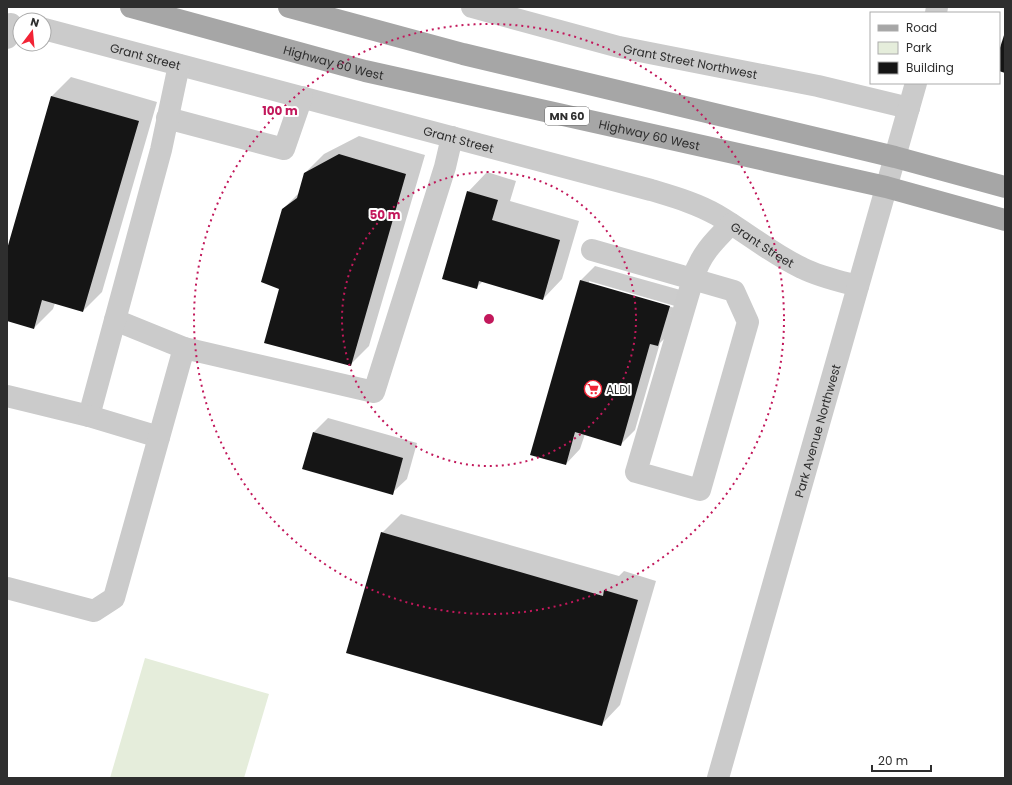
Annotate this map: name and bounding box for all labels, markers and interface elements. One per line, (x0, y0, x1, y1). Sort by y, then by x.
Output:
north arrow (12, 12, 52, 52)
legend (870, 12, 1000, 84)
text: N (29, 14, 41, 31)
text: Road (906, 19, 937, 36)
street label: Grant Street (108, 38, 183, 73)
text: Park (906, 39, 933, 56)
street label: Grant Street Northwest (622, 40, 759, 82)
street label: Highway 60 West (282, 41, 385, 83)
text: Building (906, 59, 954, 76)
text: 100 m (262, 102, 298, 119)
road number: MN 60 (545, 107, 589, 125)
street label: Highway 60 West (597, 115, 702, 154)
street label: Grant Street (421, 121, 496, 156)
text: 50 m (370, 206, 401, 223)
street label: Grant Street (728, 217, 797, 271)
centre of rings (482, 312, 496, 326)
street label: Park Avenue Northwest (790, 362, 844, 499)
supermarket icon: ALDI (583, 379, 603, 399)
place label: ALDI (606, 381, 631, 398)
scale bar (872, 747, 931, 773)
text: 20 m (878, 752, 908, 769)

